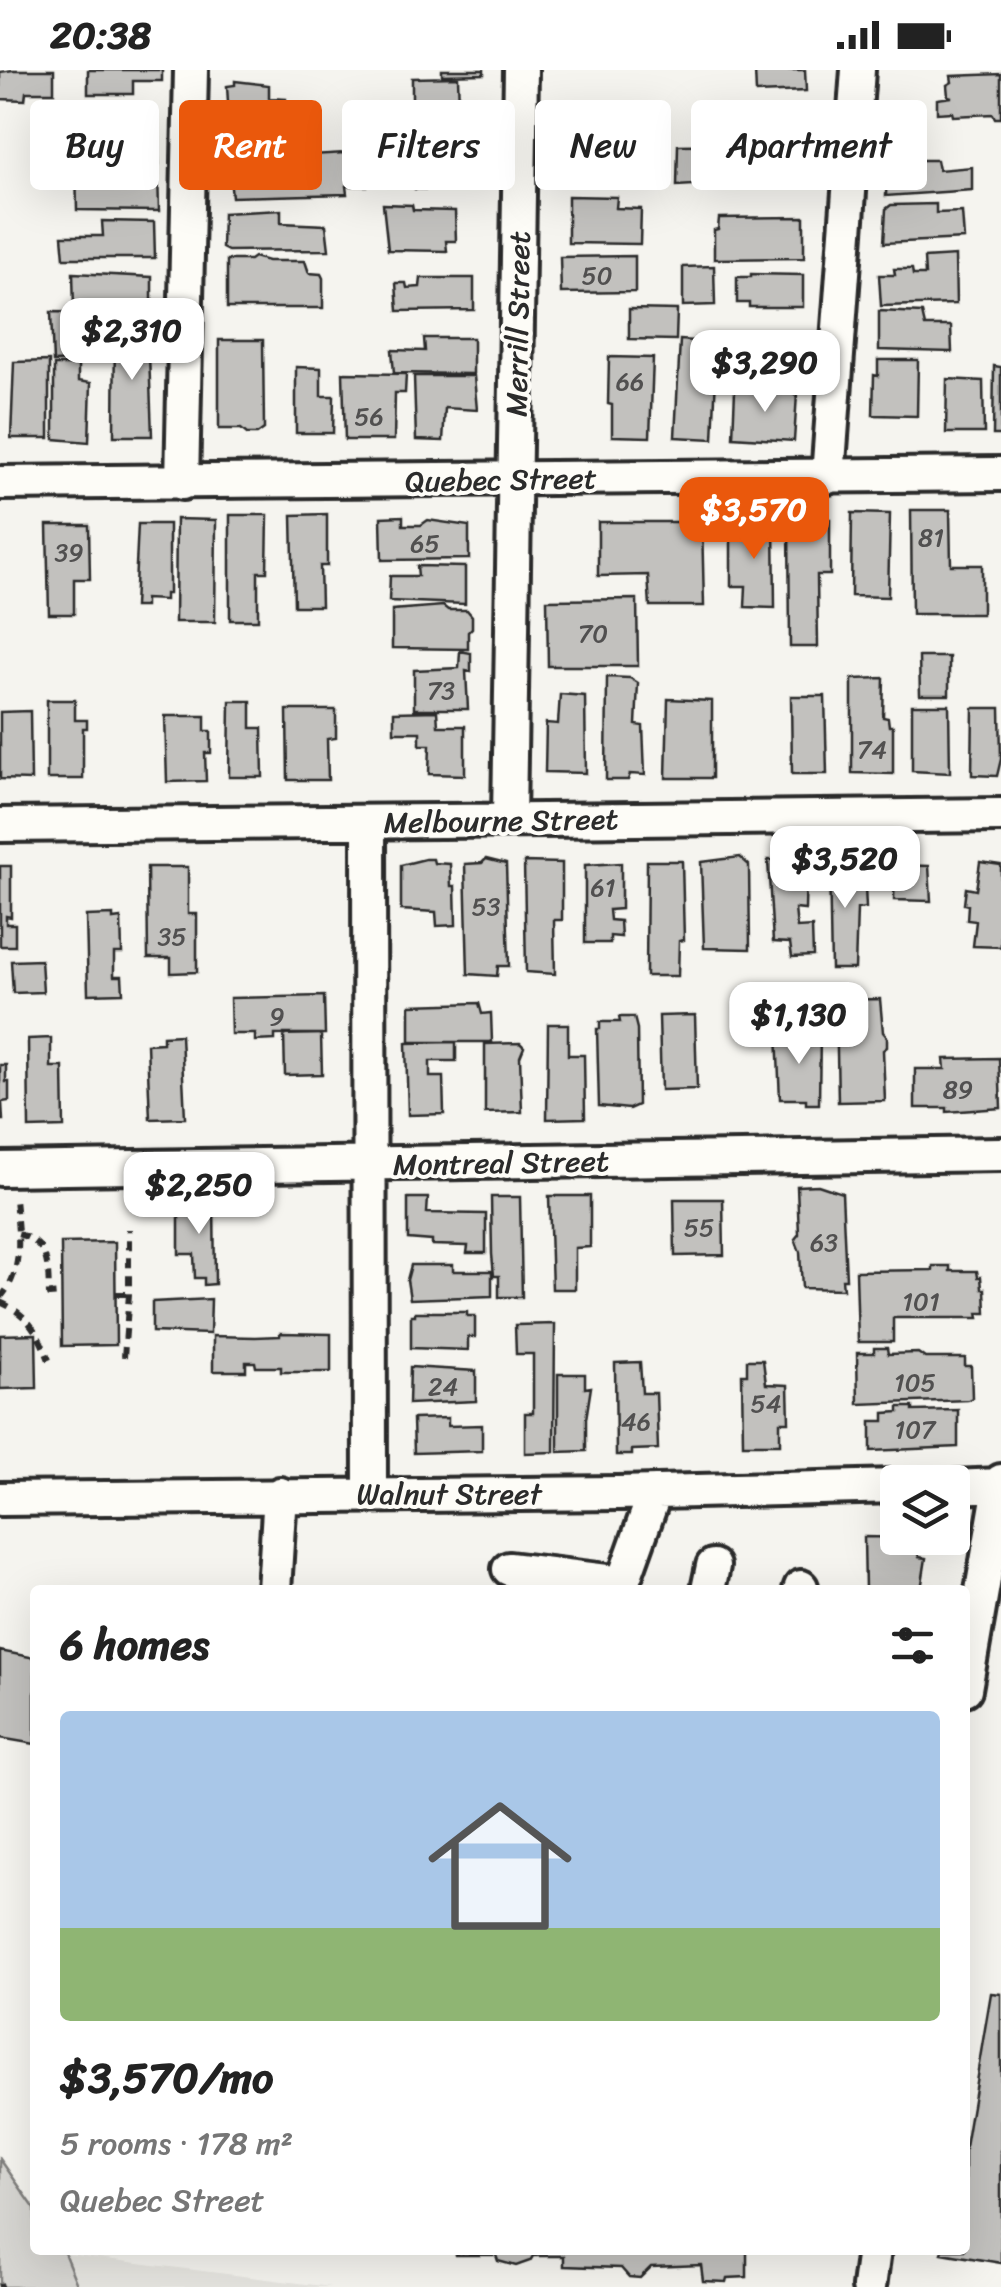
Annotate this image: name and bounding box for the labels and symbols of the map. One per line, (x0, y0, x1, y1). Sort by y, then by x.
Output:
street label: Merrill Street (489, 231, 547, 417)
house number: 50 (581, 253, 613, 298)
pin: $2,310 (51, 298, 213, 383)
pin: $3,290 (684, 330, 846, 415)
house number: 66 (616, 359, 644, 404)
house number: 56 (354, 394, 384, 439)
street label: Quebec Street (405, 451, 597, 509)
pin: $3,570 (673, 477, 835, 562)
house number: 81 (918, 515, 944, 560)
house number: 65 (410, 521, 440, 566)
house number: 39 (54, 530, 84, 575)
house number: 70 (578, 611, 608, 656)
house number: 73 (427, 668, 455, 713)
house number: 74 (857, 727, 887, 772)
street label: Melbourne Street (383, 792, 619, 850)
pin: $3,520 (764, 826, 926, 911)
house number: 61 (591, 865, 615, 910)
house number: 53 (471, 884, 501, 929)
house number: 35 (157, 914, 187, 959)
pin: $1,130 (718, 982, 880, 1067)
house number: 9 (269, 994, 285, 1039)
house number: 89 (943, 1067, 973, 1112)
street label: Montreal Street (392, 1134, 610, 1192)
pin: $2,250 (118, 1152, 280, 1237)
house number: 55 (684, 1205, 714, 1250)
house number: 63 (810, 1220, 838, 1265)
house number: 101 (902, 1279, 940, 1324)
house number: 105 (894, 1360, 936, 1405)
house number: 24 (428, 1364, 458, 1409)
house number: 54 (751, 1381, 781, 1426)
house number: 46 (621, 1399, 651, 1444)
house number: 107 (895, 1407, 937, 1452)
street label: Walnut Street (356, 1467, 543, 1521)

